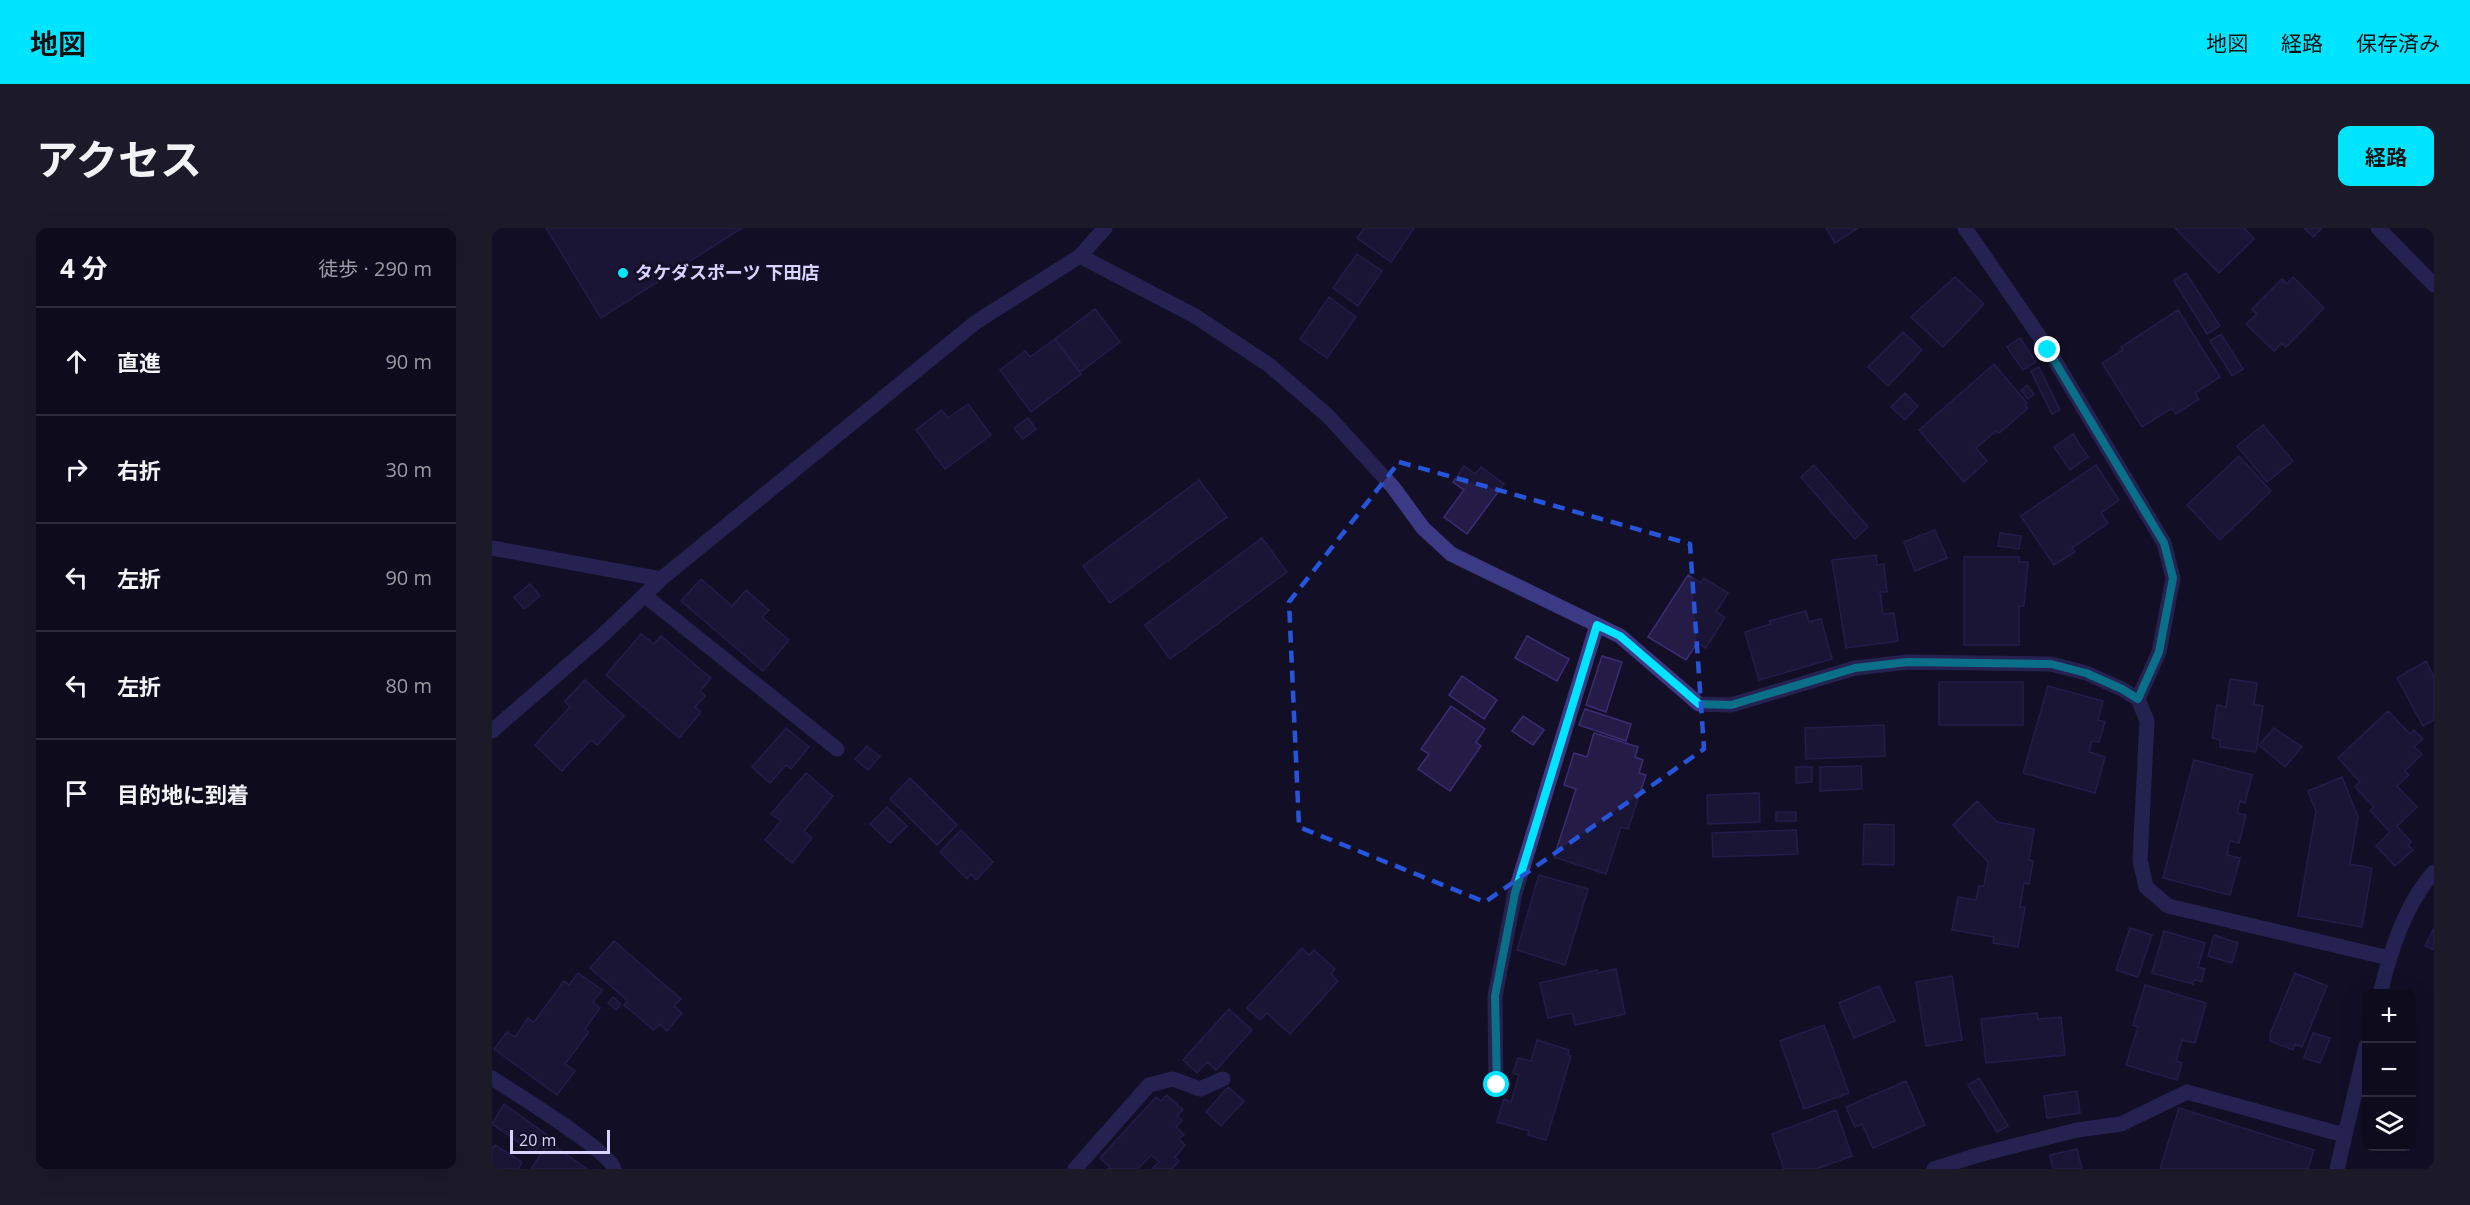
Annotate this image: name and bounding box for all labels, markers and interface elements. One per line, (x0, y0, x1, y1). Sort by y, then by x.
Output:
text: 地図 (30, 24, 86, 62)
text: 地図 (2206, 29, 2248, 57)
text: 経路 (2281, 29, 2323, 57)
text: 保存済み (2356, 29, 2440, 57)
button: 経路 (2338, 126, 2434, 186)
text: アクセス (36, 130, 202, 187)
text: 4 分 (60, 250, 108, 286)
text: 徒歩 · 290 m (318, 255, 432, 282)
place label: タケダスポーツ 下田店 (635, 260, 819, 284)
marker: タケダスポーツ 下田店 (616, 266, 630, 280)
route end (2034, 336, 2060, 362)
icon: ahead (60, 345, 93, 378)
text: 直進 (117, 347, 161, 377)
text: 90 m (385, 348, 432, 375)
icon: right (60, 453, 93, 486)
text: 右折 (117, 455, 161, 485)
text: 30 m (385, 456, 432, 483)
icon: left (60, 561, 93, 594)
text: 左折 (117, 563, 161, 593)
text: 90 m (385, 564, 432, 591)
icon: left (60, 669, 93, 702)
text: 左折 (117, 671, 161, 701)
text: 80 m (385, 672, 432, 699)
icon: arrive (60, 777, 93, 810)
text: 目的地に到着 (117, 779, 249, 809)
map controls (2362, 989, 2416, 1151)
button: + (2362, 989, 2416, 1043)
button: − (2362, 1043, 2416, 1097)
route start (1483, 1071, 1509, 1097)
button: layers (2362, 1097, 2416, 1151)
scale bar (510, 1127, 610, 1154)
text: 20 m (519, 1129, 556, 1151)

